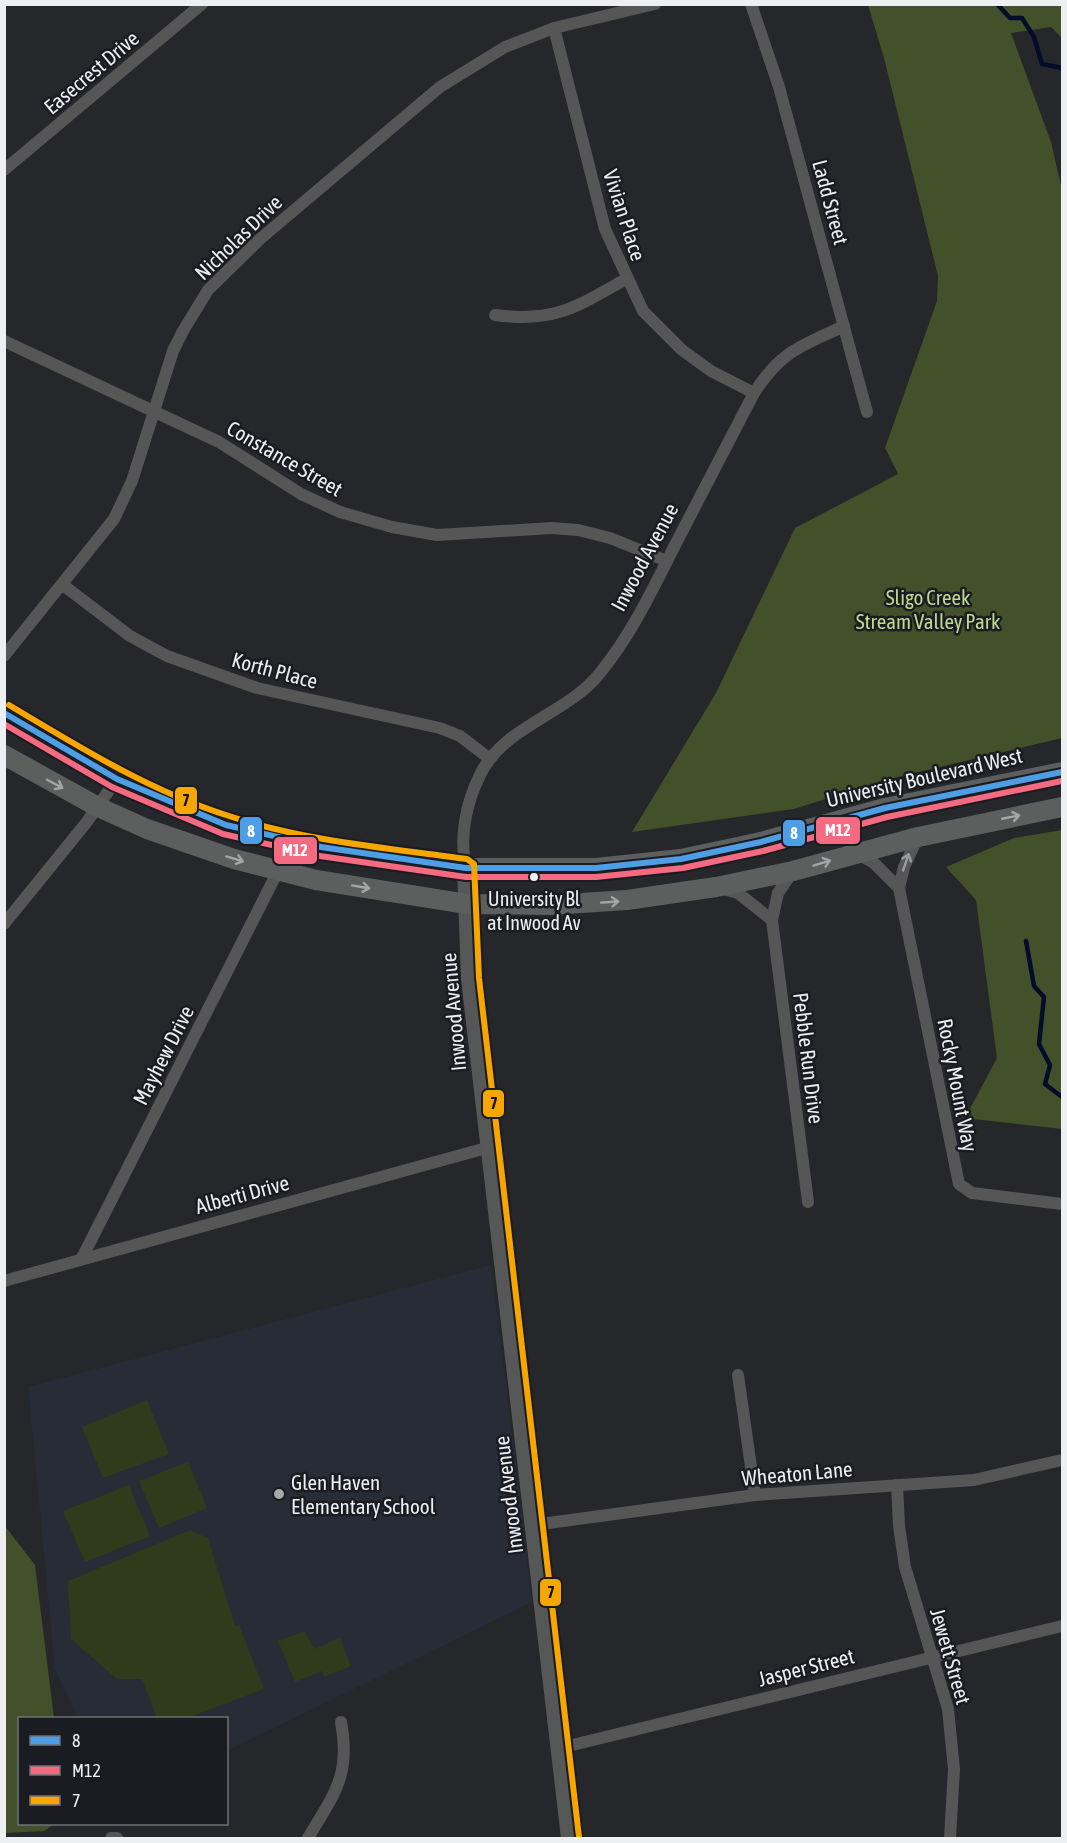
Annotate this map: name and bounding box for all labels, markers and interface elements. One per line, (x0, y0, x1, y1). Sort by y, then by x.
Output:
street label: Easecrest Drive (39, 25, 143, 119)
street label: Ladd Street (808, 157, 854, 247)
street label: Vivian Place (599, 166, 651, 264)
street label: Nicholas Drive (190, 190, 286, 284)
street label: Constance Street (223, 415, 347, 501)
street label: Inwood Avenue (606, 499, 682, 615)
park label: Sligo Creek Stream Valley Park (856, 585, 1000, 633)
street label: Korth Place (230, 647, 320, 693)
street label: University Boulevard West (823, 743, 1025, 811)
one-way arrow (46, 778, 63, 790)
line badge: 7 (174, 786, 198, 815)
text: 7 (182, 791, 190, 809)
one-way arrow (1001, 811, 1021, 822)
line badge: 8 (239, 816, 263, 845)
line badge: M12 (815, 816, 861, 845)
line badge: 8 (782, 819, 806, 847)
text: M12 (825, 821, 851, 839)
text: 8 (247, 822, 255, 840)
text: 8 (790, 824, 798, 842)
line badge: M12 (273, 836, 318, 865)
text: M12 (282, 841, 308, 859)
one-way arrow (902, 853, 913, 872)
one-way arrow (225, 854, 244, 865)
one-way arrow (812, 857, 831, 868)
marker: University Bl at Inwood Av (528, 871, 540, 883)
one-way arrow (350, 882, 370, 893)
place label: University Bl at Inwood Av (487, 887, 581, 934)
one-way arrow (599, 896, 619, 907)
street label: Inwood Avenue (436, 952, 470, 1072)
street label: Pebble Run Drive (789, 991, 829, 1125)
street label: Mayhew Drive (128, 1001, 198, 1109)
street label: Rocky Mount Way (933, 1016, 983, 1154)
line badge: 7 (482, 1089, 505, 1118)
text: 7 (490, 1094, 498, 1112)
street label: Alberti Drive (193, 1170, 291, 1218)
street label: Inwood Avenue (489, 1435, 527, 1555)
street label: Wheaton Lane (741, 1456, 853, 1490)
place label: Glen Haven Elementary School (291, 1470, 436, 1518)
marker: Glen Haven Elementary School (272, 1487, 286, 1501)
line badge: 7 (539, 1578, 562, 1607)
text: 7 (547, 1583, 555, 1601)
street label: Jewett Street (926, 1605, 976, 1707)
street label: Jasper Street (755, 1643, 857, 1691)
legend (18, 1717, 228, 1825)
text: 8 (72, 1730, 80, 1751)
text: M12 (72, 1760, 101, 1781)
text: 7 (72, 1790, 80, 1811)

